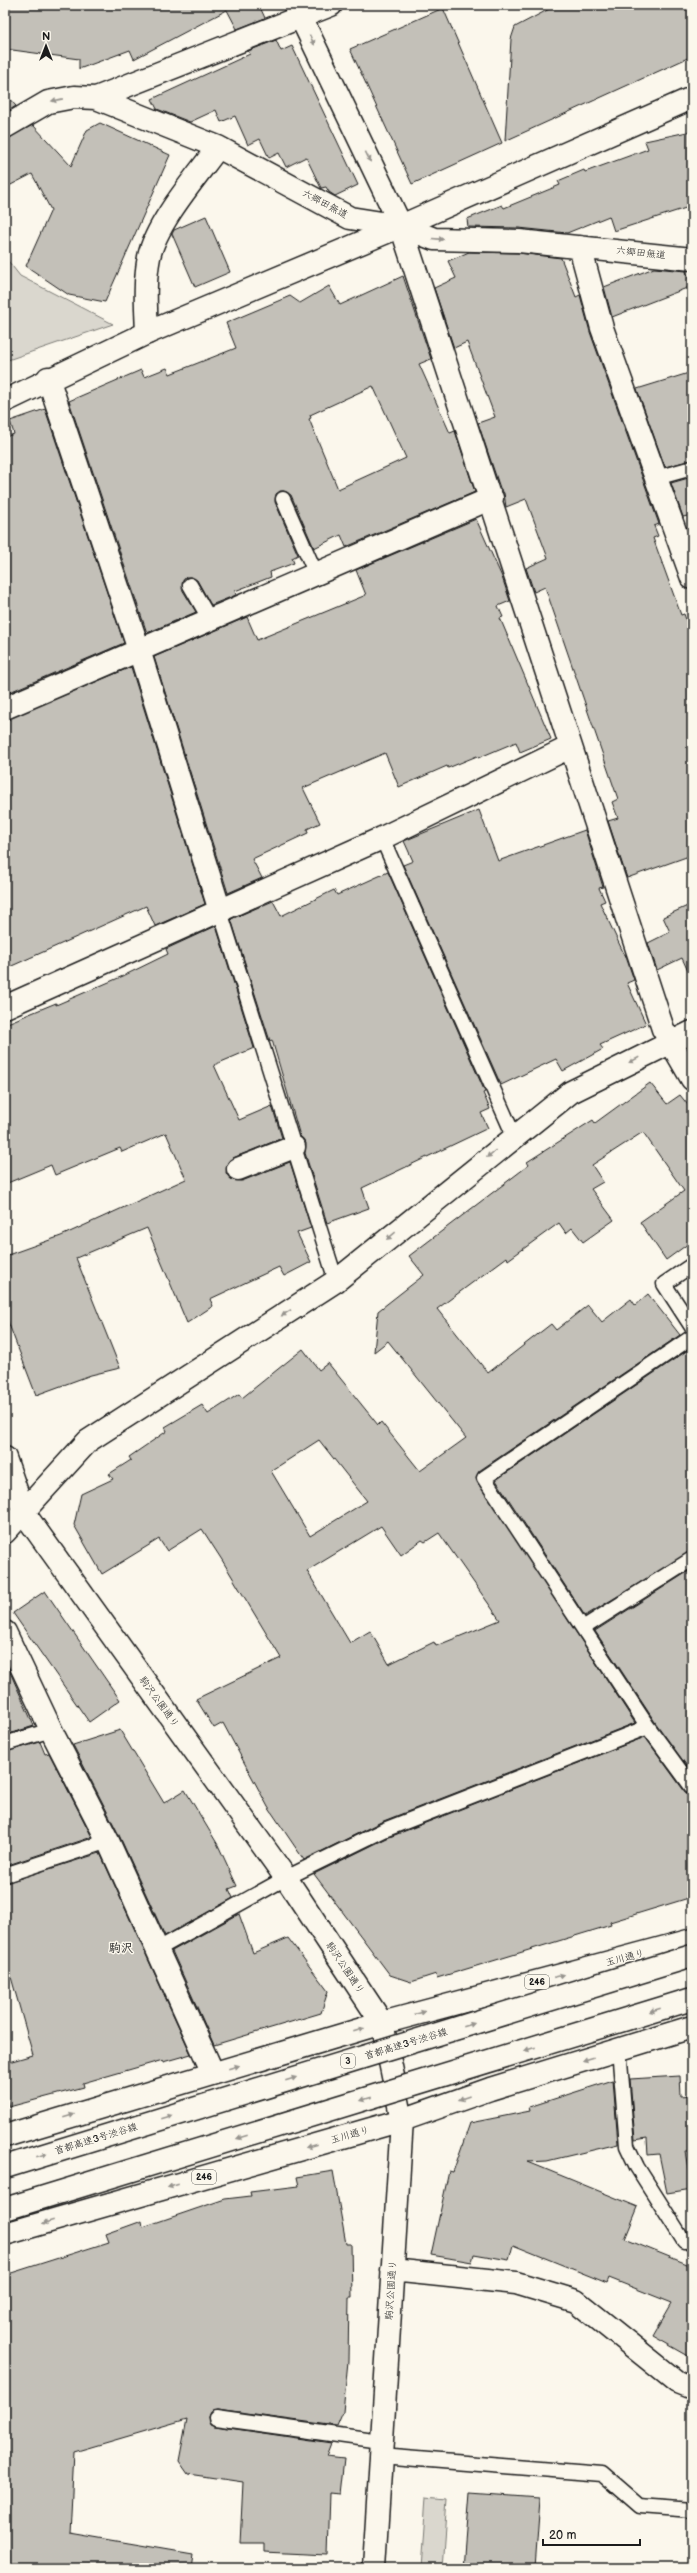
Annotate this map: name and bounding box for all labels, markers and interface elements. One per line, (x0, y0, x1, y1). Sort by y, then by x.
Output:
north arrow (26, 26, 66, 66)
text: N (42, 30, 50, 43)
one-way arrow (309, 35, 315, 46)
one-way arrow (51, 97, 63, 103)
one-way arrow (365, 152, 371, 163)
street label: 六郷田無道 (300, 187, 350, 221)
one-way arrow (432, 235, 444, 242)
street label: 六郷田無道 (616, 244, 666, 262)
one-way arrow (628, 1057, 640, 1063)
one-way arrow (486, 1150, 497, 1159)
one-way arrow (385, 1232, 396, 1241)
one-way arrow (281, 1309, 291, 1317)
street label: 駒沢公園通り (137, 1674, 181, 1730)
street label: 駒沢公園通り (323, 1940, 367, 1996)
district label: 駒沢 (109, 1941, 133, 1956)
street label: 玉川通り (604, 1947, 646, 1969)
one-way arrow (553, 1973, 565, 1979)
road number: 246 (525, 1975, 549, 1989)
one-way arrow (648, 2008, 660, 2014)
one-way arrow (414, 2010, 426, 2016)
one-way arrow (463, 2022, 475, 2028)
street label: 首都高速3号渋谷線 (363, 2026, 449, 2062)
one-way arrow (353, 2027, 365, 2033)
one-way arrow (524, 2046, 536, 2052)
road number: 3 (341, 2054, 355, 2068)
one-way arrow (581, 2056, 593, 2062)
one-way arrow (228, 2064, 240, 2070)
one-way arrow (285, 2076, 297, 2082)
one-way arrow (457, 2095, 469, 2101)
one-way arrow (360, 2096, 372, 2102)
one-way arrow (63, 2113, 75, 2119)
one-way arrow (161, 2114, 173, 2120)
street label: 首都高速3号渋谷線 (53, 2121, 139, 2157)
street label: 玉川通り (329, 2124, 371, 2146)
one-way arrow (235, 2134, 247, 2140)
one-way arrow (305, 2143, 317, 2149)
one-way arrow (37, 2152, 49, 2158)
road number: 246 (192, 2170, 216, 2184)
one-way arrow (166, 2183, 178, 2189)
one-way arrow (41, 2219, 54, 2225)
street label: 駒沢公園通り (383, 2260, 399, 2320)
scale bar (543, 2521, 640, 2547)
text: 20 m (549, 2528, 576, 2543)

